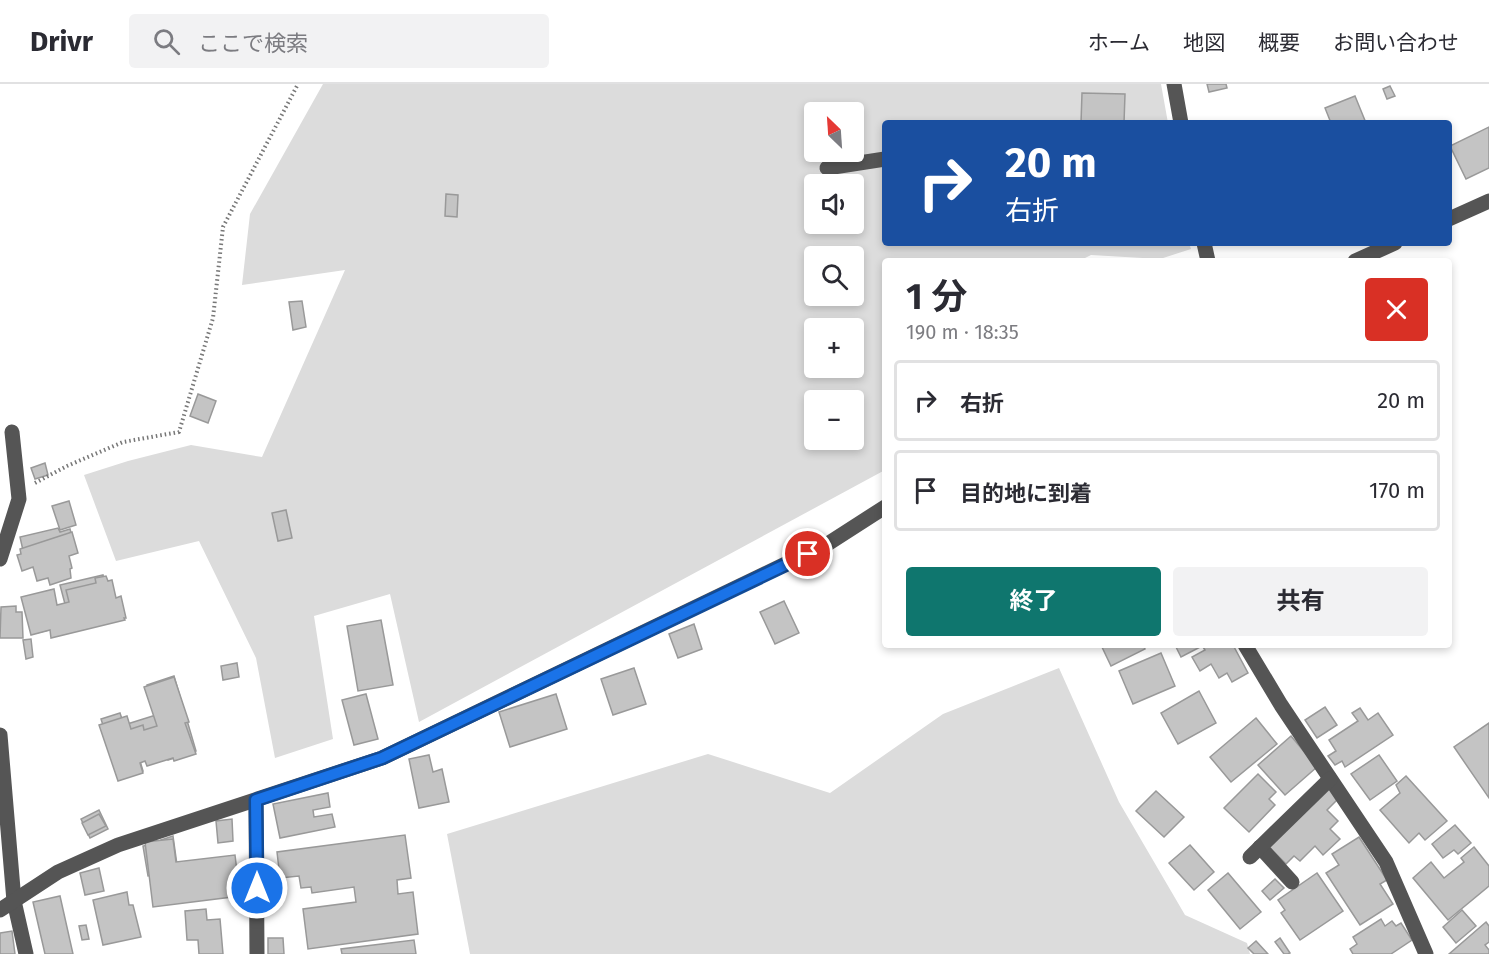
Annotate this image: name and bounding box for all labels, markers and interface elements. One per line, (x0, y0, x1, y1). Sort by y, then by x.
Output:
search box (129, 14, 549, 68)
text: Drivr (30, 25, 93, 58)
icon: search (150, 25, 183, 58)
text: ここで検索 (198, 30, 308, 57)
text: ホーム (1088, 30, 1150, 56)
text: 地図 (1183, 30, 1225, 56)
text: 概要 (1258, 30, 1300, 56)
text: お問い合わせ (1333, 30, 1459, 56)
north arrow (804, 102, 864, 162)
map controls (804, 102, 864, 450)
text: 20 m (1005, 138, 1097, 188)
icon: right (906, 144, 984, 222)
button: sound (804, 174, 864, 234)
text: 右折 (1005, 195, 1059, 227)
button: search (804, 246, 864, 306)
text: 1 分 (906, 275, 967, 319)
button: close (1365, 278, 1428, 341)
button: + (804, 318, 864, 378)
text: 190 m · 18:35 (906, 320, 1019, 344)
icon: right (909, 384, 942, 417)
text: 20 m (1377, 387, 1425, 414)
button: − (804, 390, 864, 450)
text: 右折 (960, 390, 1004, 417)
icon: arrive (909, 474, 942, 507)
text: 170 m (1369, 477, 1425, 504)
text: 目的地に到着 (960, 480, 1092, 507)
pin (782, 528, 833, 579)
icon: arrive (791, 537, 824, 570)
button: 終了 (906, 567, 1161, 636)
button: 共有 (1173, 567, 1428, 636)
position arrow (225, 856, 289, 920)

